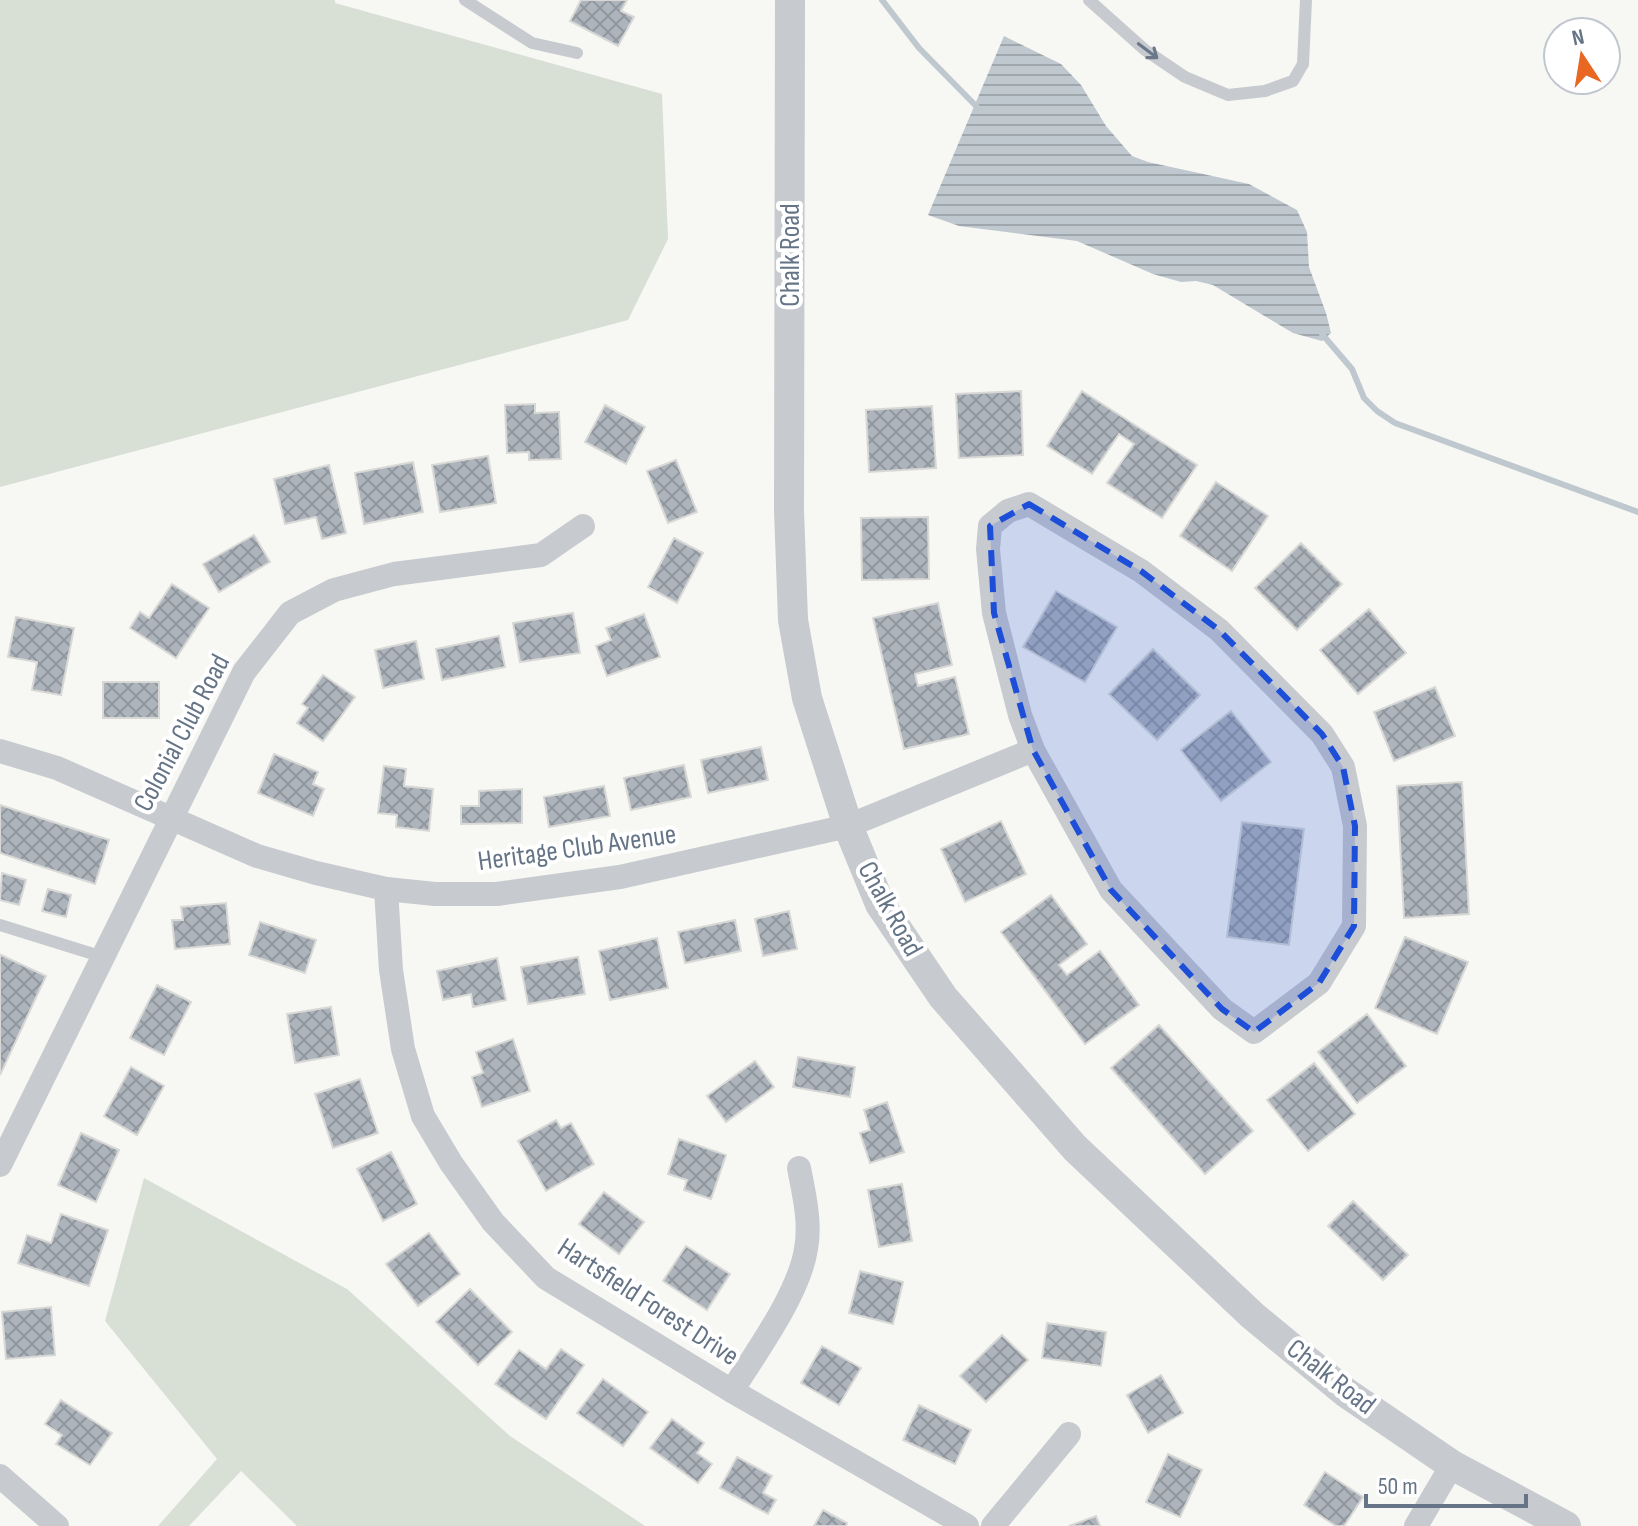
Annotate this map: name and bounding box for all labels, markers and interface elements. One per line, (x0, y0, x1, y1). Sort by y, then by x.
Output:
north arrow (1542, 16, 1622, 96)
text: N (1570, 23, 1587, 52)
one-way arrow (1137, 42, 1158, 59)
street label: Chalk Road (774, 203, 807, 307)
street label: Colonial Club Road (127, 649, 237, 817)
street label: Heritage Club Avenue (476, 818, 678, 878)
street label: Chalk Road (851, 856, 929, 962)
street label: Hartsfield Forest Drive (551, 1231, 745, 1373)
street label: Chalk Road (1280, 1332, 1382, 1422)
scale bar (1366, 1458, 1526, 1508)
text: 50 m (1378, 1472, 1418, 1501)

